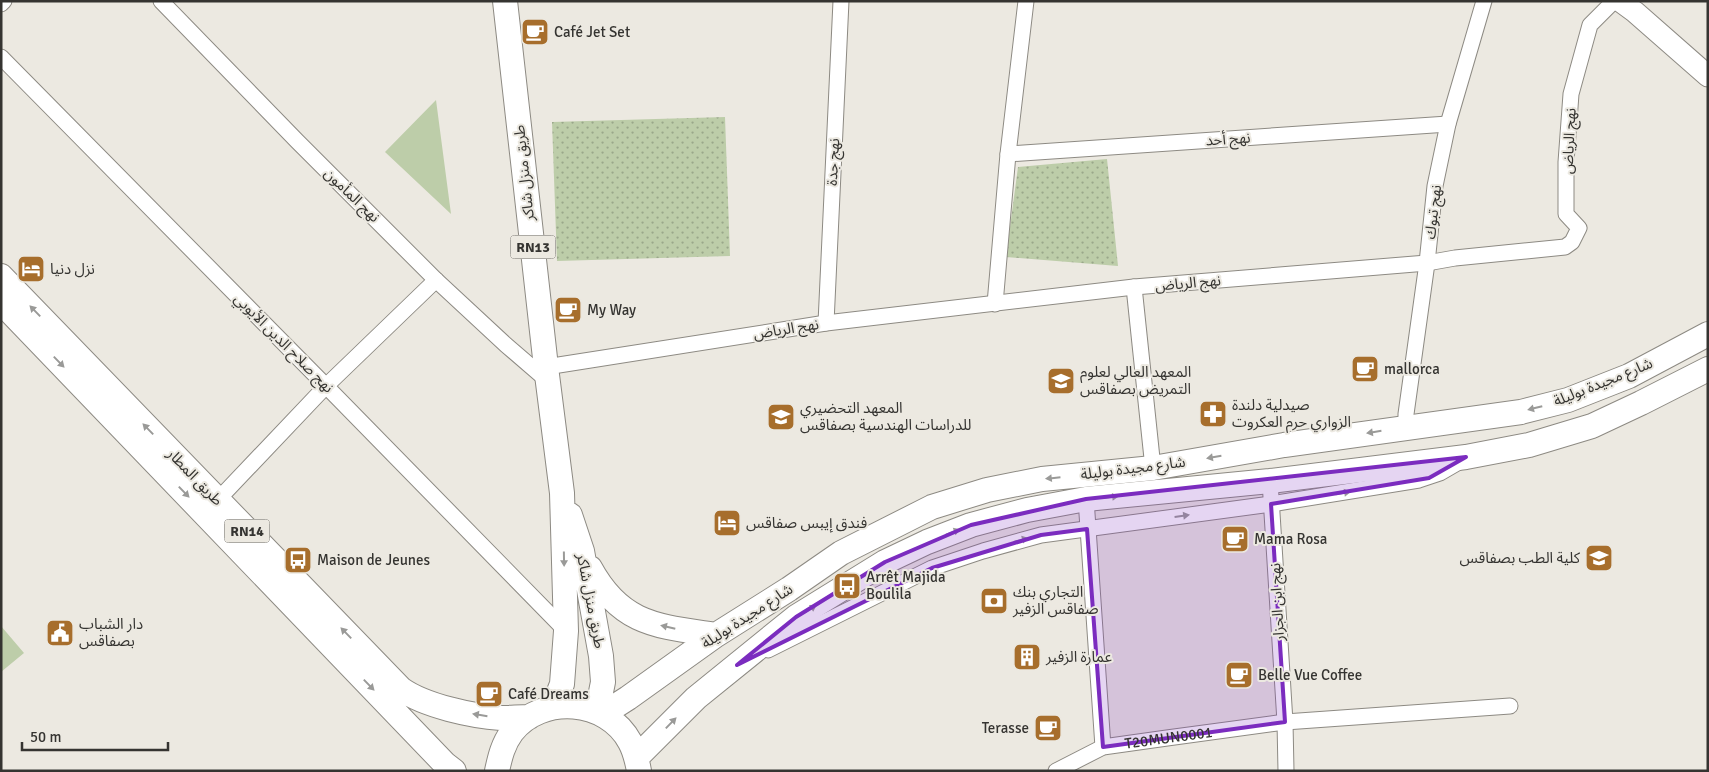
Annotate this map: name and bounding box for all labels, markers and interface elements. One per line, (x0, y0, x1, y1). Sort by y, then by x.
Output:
cafe icon: Café Jet Set (520, 17, 550, 47)
place label: Café Jet Set (554, 23, 630, 41)
street label: نهج الرياض (1558, 108, 1583, 175)
street label: طريق منزل شاكر (510, 124, 539, 223)
street label: نهج أحد (1205, 128, 1251, 153)
street label: نهج جدة (823, 138, 846, 186)
street label: نهج المأمون (318, 164, 384, 228)
street label: نهج تبوك (1421, 184, 1448, 241)
road number: RN13 (510, 236, 556, 258)
hotel icon: نزل دنيا (16, 254, 46, 284)
place label: نزل دنيا (50, 260, 95, 278)
street label: نهج الرياض (1154, 271, 1222, 298)
street label: نهج صلاح الدين الأيوبي (228, 290, 337, 399)
cafe icon: My Way (553, 295, 583, 325)
place label: My Way (587, 301, 636, 319)
one-way arrow (29, 306, 41, 318)
street label: نهج الرياض (752, 315, 821, 346)
cafe icon: mallorca (1350, 354, 1380, 384)
street label: شارع مجيدة بوليلة (1551, 354, 1657, 413)
one-way arrow (53, 356, 65, 368)
place label: mallorca (1384, 360, 1440, 378)
place label: المعهد العالي لعلوم التمريض بصفاقس (1080, 363, 1191, 398)
school or university icon: المعهد العالي لعلوم التمريض بصفاقس (1046, 366, 1076, 396)
place label: صيدلية دلندة الزواري حرم العكروت (1232, 396, 1351, 433)
place label: المعهد التحضيري للدراسات الهندسية بصفاقس (800, 399, 971, 434)
pharmacy icon: صيدلية دلندة الزواري حرم العكروت (1198, 399, 1228, 429)
school or university icon: المعهد التحضيري للدراسات الهندسية بصفاقس (766, 402, 796, 432)
one-way arrow (1527, 404, 1542, 412)
one-way arrow (142, 423, 154, 435)
one-way arrow (1366, 428, 1382, 436)
street label: طريق المطار (162, 444, 227, 510)
street label: شارع مجيدة بوليلة (1080, 453, 1187, 486)
one-way arrow (1205, 454, 1221, 462)
one-way arrow (1044, 474, 1060, 482)
one-way arrow (178, 486, 190, 498)
one-way arrow (1335, 488, 1351, 496)
one-way arrow (1103, 493, 1119, 501)
hotel icon: فندق إيبس صفاقس (712, 508, 742, 538)
one-way arrow (1174, 512, 1190, 520)
place label: فندق إيبس صفاقس (746, 514, 868, 533)
road number: RN14 (224, 520, 270, 542)
cafe icon: Mama Rosa (1220, 524, 1250, 554)
one-way arrow (945, 528, 960, 535)
place label: Mama Rosa (1254, 530, 1327, 548)
one-way arrow (1014, 536, 1029, 544)
school or university icon: كلية الطب بصفاقس (1584, 543, 1614, 573)
bus stop icon: Maison de Jeunes (283, 545, 313, 575)
place label: كلية الطب بصفاقس (1460, 549, 1581, 567)
place label: Maison de Jeunes (317, 551, 431, 569)
one-way arrow (560, 551, 568, 567)
street label: طريق منزل شاكر (572, 551, 609, 650)
street label: نهج ابن الجزار (1266, 562, 1291, 643)
place label: Arrêt Majida Boulila (866, 568, 946, 603)
bus stop icon: Arrêt Majida Boulila (832, 571, 862, 601)
street label: شارع مجيدة بوليلة (698, 580, 798, 655)
place label: التجاري بنك صفاقس الزفير (1012, 583, 1099, 618)
bank icon: التجاري بنك صفاقس الزفير (979, 586, 1009, 616)
one-way arrow (803, 604, 816, 613)
place label: دار الشباب بصفاقس (79, 615, 143, 650)
public building icon: دار الشباب بصفاقس (45, 618, 75, 648)
one-way arrow (660, 623, 675, 631)
one-way arrow (340, 627, 352, 639)
building icon: عمارة الزفير (1012, 642, 1042, 672)
place label: عمارة الزفير (1045, 648, 1113, 666)
cafe icon: Belle Vue Coffee (1224, 660, 1254, 690)
place label: Belle Vue Coffee (1258, 666, 1362, 684)
one-way arrow (363, 679, 375, 691)
cafe icon: Café Dreams (474, 679, 504, 709)
place label: Café Dreams (508, 685, 589, 703)
one-way arrow (472, 710, 488, 718)
cafe icon: Terasse (1033, 713, 1063, 743)
one-way arrow (665, 717, 677, 729)
place label: Terasse (982, 719, 1029, 737)
scale bar (22, 720, 169, 752)
street label: T20MUN0001 (1124, 723, 1214, 753)
text: 50 m (30, 728, 61, 746)

